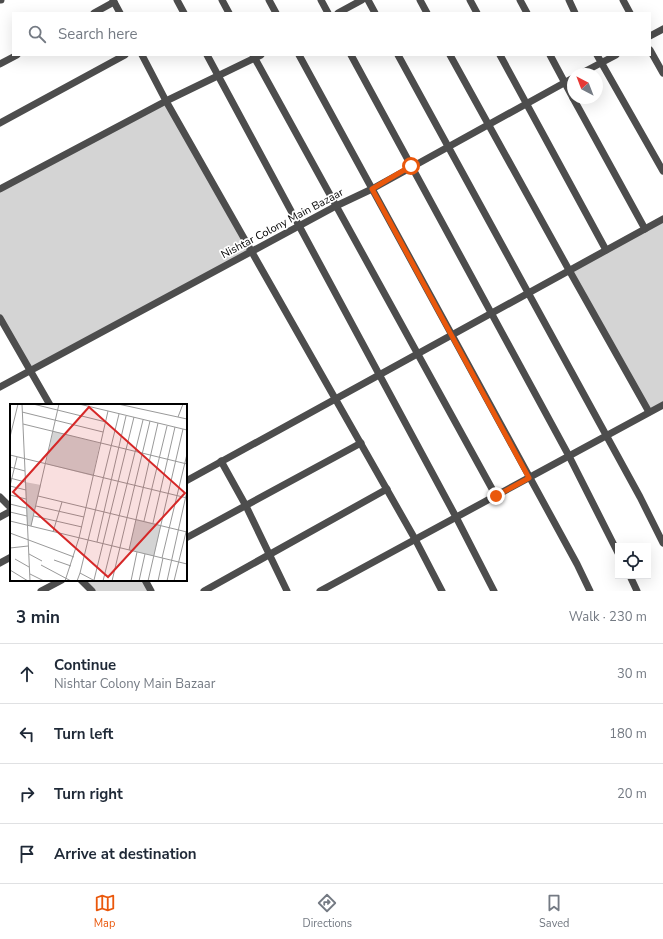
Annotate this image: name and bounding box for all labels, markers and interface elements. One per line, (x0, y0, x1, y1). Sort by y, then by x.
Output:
search box (12, 12, 651, 56)
icon: search (26, 23, 48, 45)
text: Search here (58, 24, 138, 44)
north arrow (567, 68, 603, 104)
route start (402, 157, 420, 175)
street label: Nishtar Colony Main Bazaar (218, 185, 346, 262)
inset map (10, 404, 187, 581)
route end (487, 487, 505, 505)
map controls (615, 543, 651, 579)
button: locate (615, 543, 651, 579)
text: 3 min (16, 606, 60, 629)
text: Walk · 230 m (569, 608, 647, 626)
text: Continue (54, 655, 116, 675)
icon: ahead (16, 663, 38, 685)
text: 30 m (617, 665, 647, 683)
text: Nishtar Colony Main Bazaar (54, 675, 215, 693)
icon: left (16, 723, 38, 745)
text: Turn left (54, 724, 113, 744)
text: 180 m (609, 725, 647, 743)
icon: right (16, 783, 38, 805)
text: Turn right (54, 784, 123, 804)
text: 20 m (617, 785, 647, 803)
icon: arrive (16, 843, 38, 865)
text: Arrive at destination (54, 844, 197, 864)
tab: Map (94, 892, 116, 931)
tab: Directions (303, 892, 352, 931)
tab: Saved (539, 892, 569, 931)

